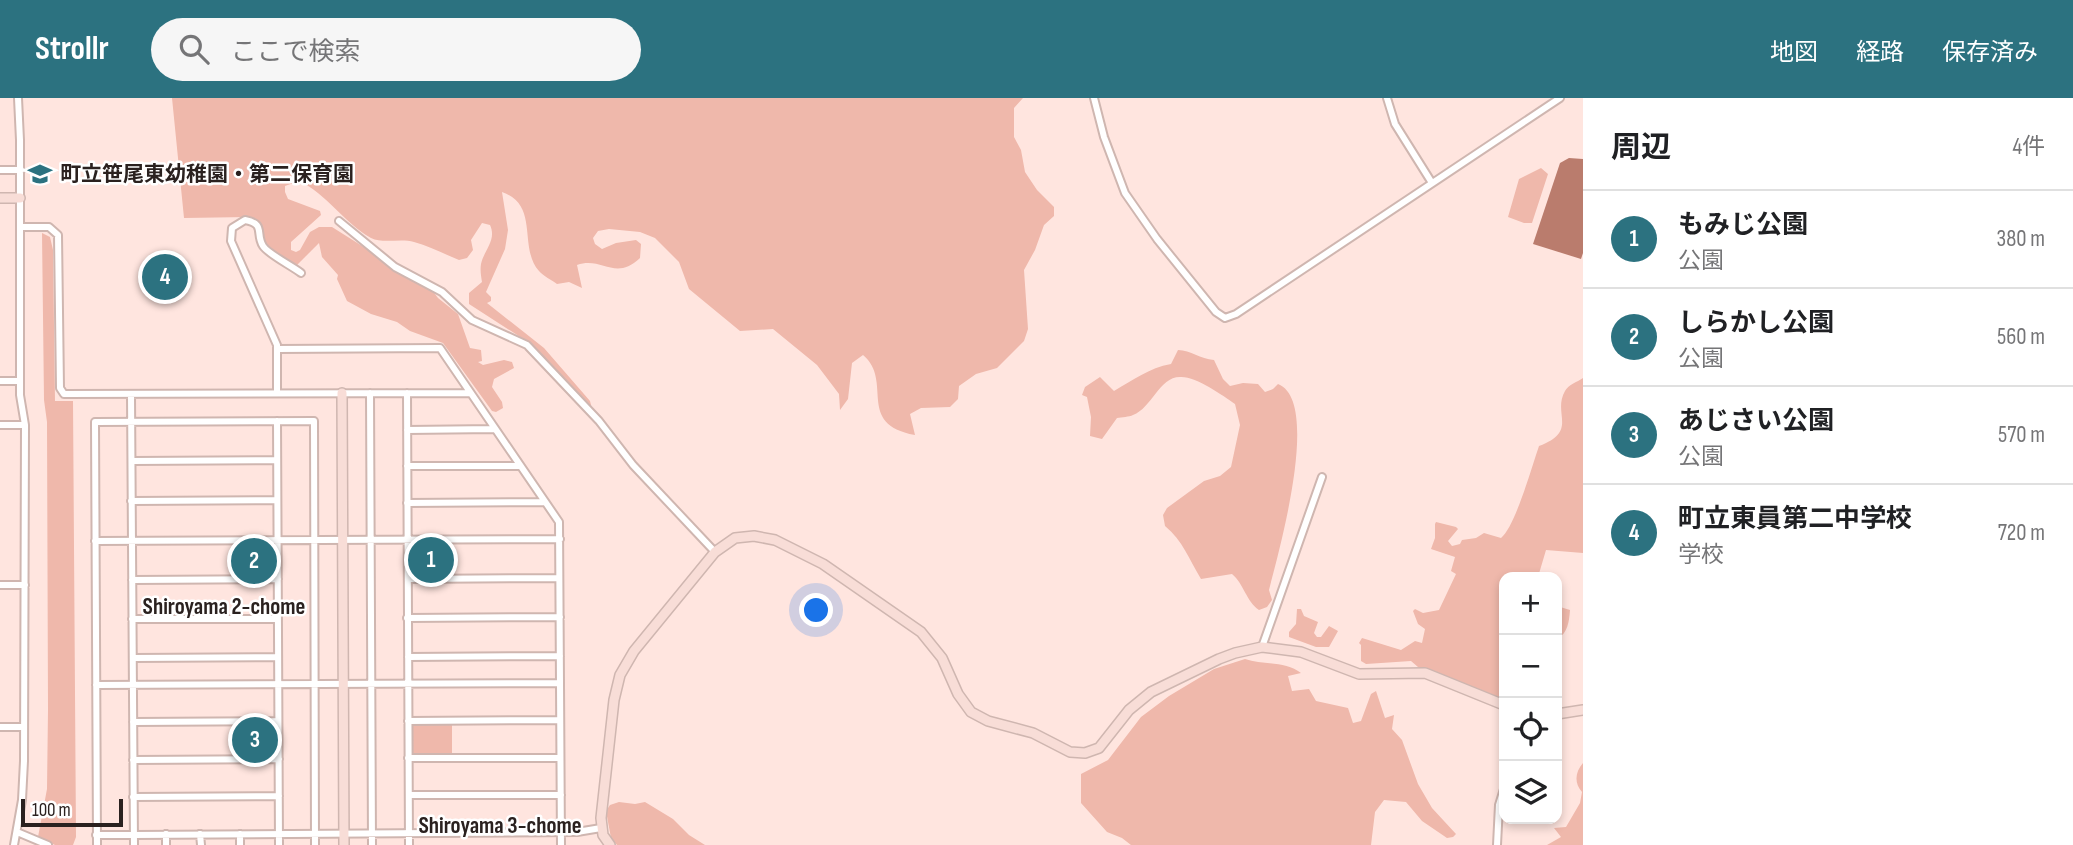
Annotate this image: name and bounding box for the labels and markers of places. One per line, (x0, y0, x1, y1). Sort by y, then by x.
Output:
school or university icon: 町立笹尾東幼稚園・第二保育園 (26, 160, 54, 188)
place label: 町立笹尾東幼稚園・第二保育園 (60, 162, 354, 187)
pin: 4 (142, 251, 188, 303)
pin: 1 (408, 534, 454, 586)
pin: 2 (231, 535, 277, 587)
pin: 3 (232, 714, 278, 766)

